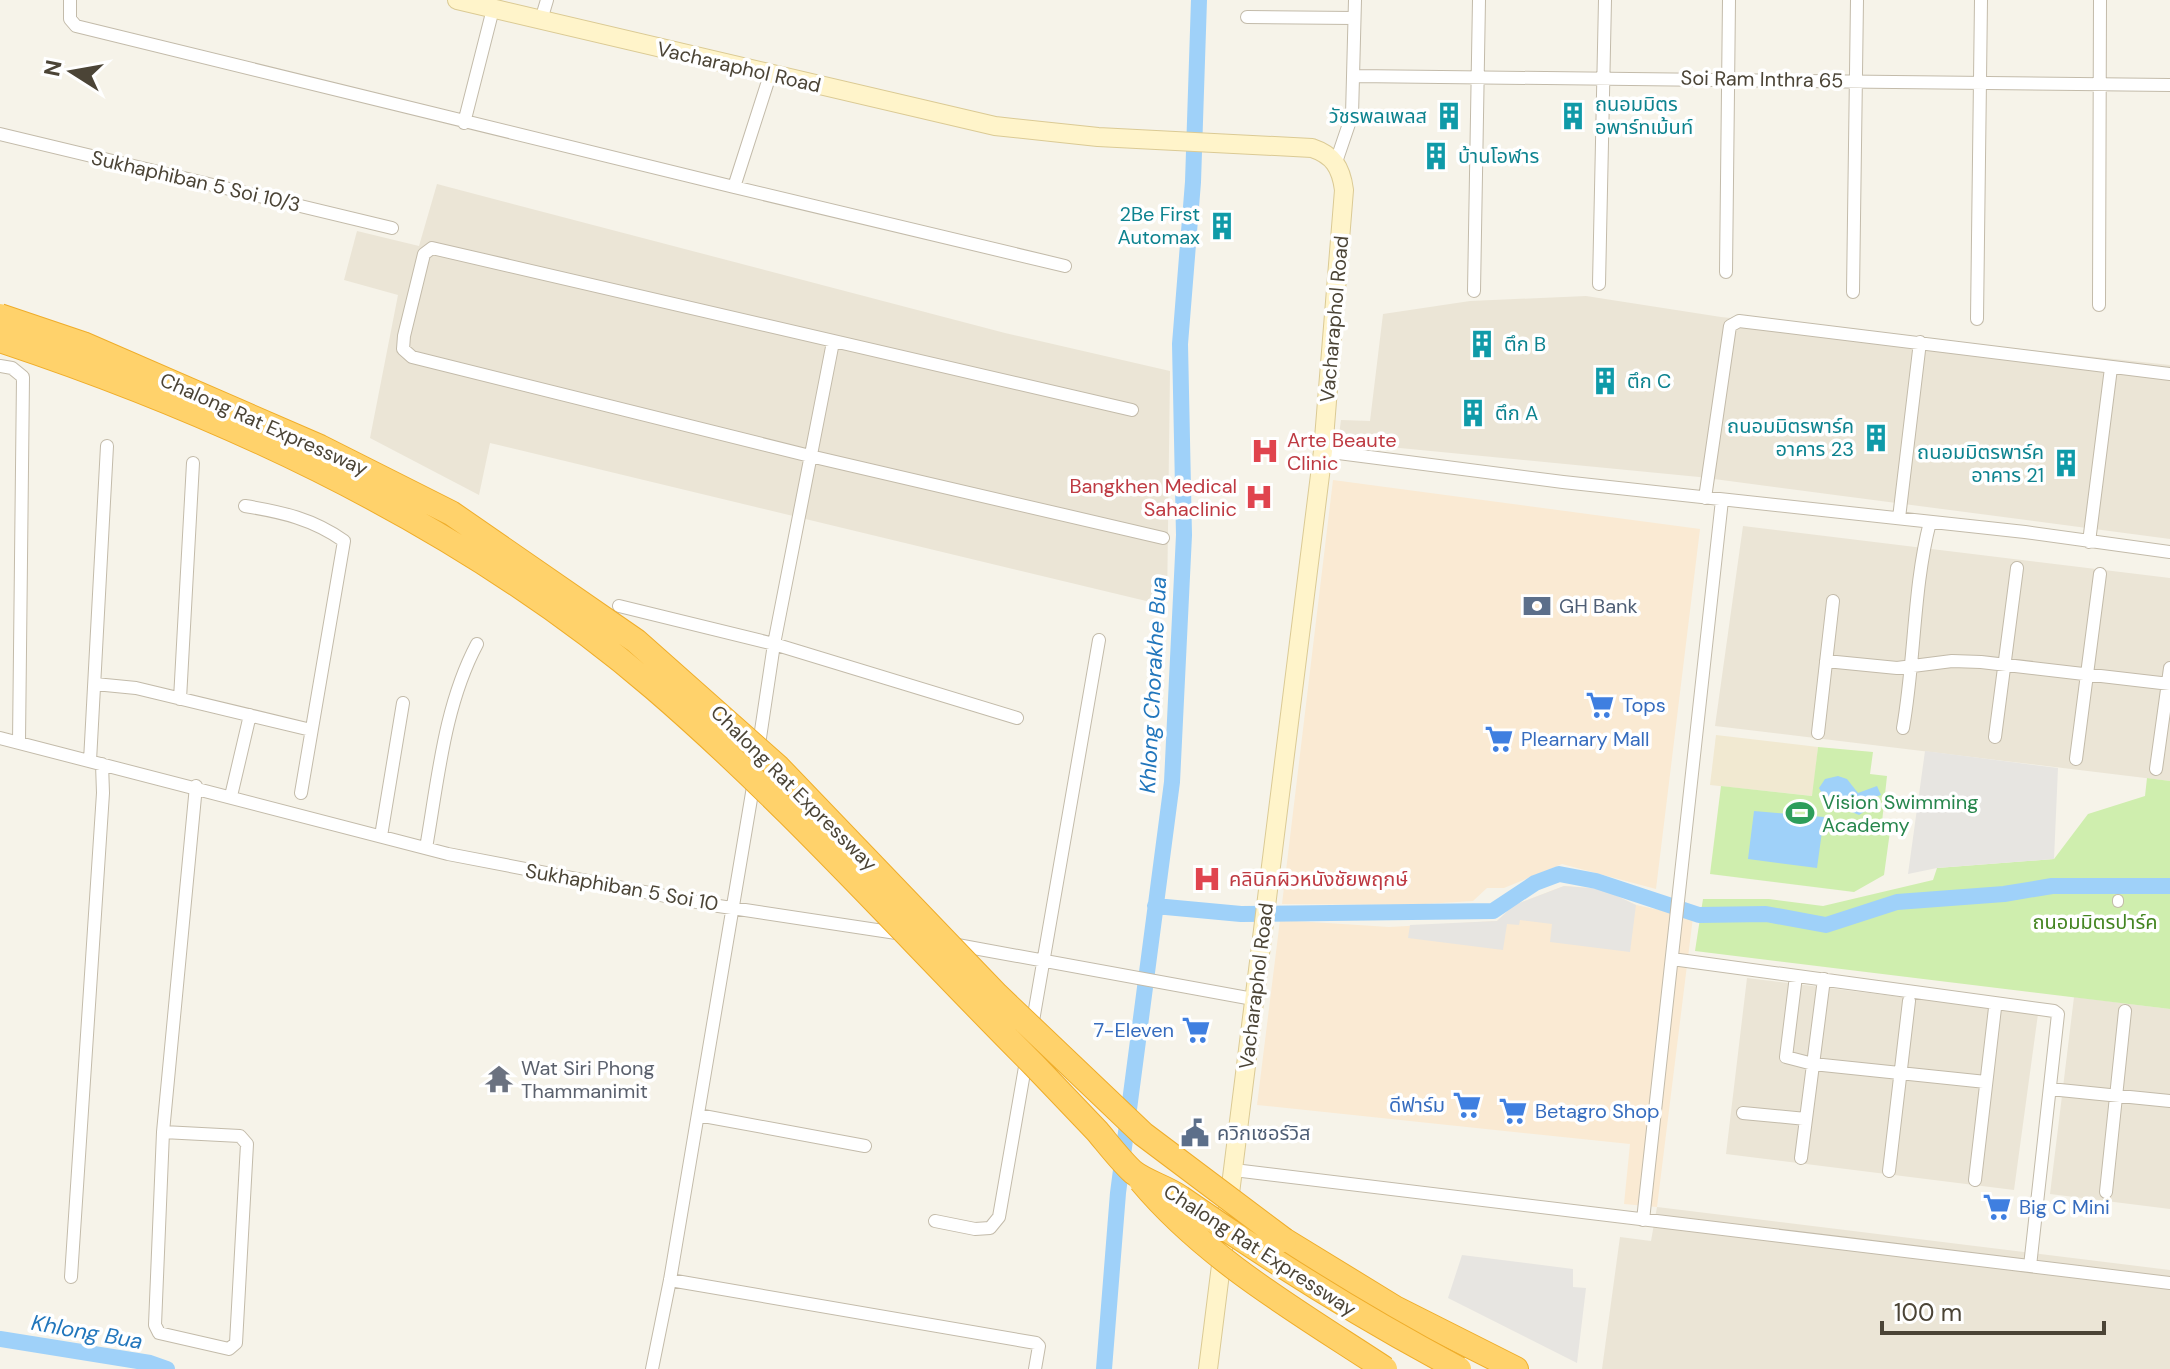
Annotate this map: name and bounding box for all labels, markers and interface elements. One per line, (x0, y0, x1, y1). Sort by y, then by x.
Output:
north arrow (32, 32, 112, 112)
street label: Vacharaphol Road (654, 35, 824, 99)
text: N (37, 58, 69, 79)
street label: Soi Ram Inthra 65 (1680, 65, 1844, 93)
place label: ถนอมมิตร อพาร์ทเม้นท์ (1595, 91, 1693, 140)
building icon: วัชรพลเพลส (1434, 101, 1464, 131)
building icon: ถนอมมิตร อพาร์ทเม้นท์ (1558, 101, 1588, 131)
place label: วัชรพลเพลส (1329, 103, 1427, 129)
building icon: บ้านโอฬาร (1421, 141, 1451, 171)
place label: บ้านโอฬาร (1458, 143, 1539, 169)
street label: Sukhaphiban 5 Soi 10/3 (89, 144, 303, 218)
place label: 2Be First Automax (1117, 201, 1200, 250)
building icon: 2Be First Automax (1207, 211, 1237, 241)
street label: Vacharaphol Road (1314, 234, 1354, 404)
building icon: ตึก B (1467, 329, 1497, 359)
place label: ตึก B (1504, 331, 1546, 357)
street label: Chalong Rat Expressway (156, 366, 372, 482)
building icon: ตึก C (1590, 366, 1620, 396)
place label: ตึก C (1627, 368, 1671, 394)
building icon: ตึก A (1458, 398, 1488, 428)
place label: ตึก A (1495, 400, 1538, 426)
place label: ถนอมมิตรพาร์ค อาคาร 23 (1727, 413, 1854, 462)
building icon: ถนอมมิตรพาร์ค อาคาร 23 (1861, 423, 1891, 453)
place label: Arte Beaute Clinic (1287, 427, 1397, 476)
hospital icon: Arte Beaute Clinic (1250, 436, 1280, 466)
place label: ถนอมมิตรพาร์ค อาคาร 21 (1917, 439, 2044, 488)
building icon: ถนอมมิตรพาร์ค อาคาร 21 (2051, 448, 2081, 478)
place label: Bangkhen Medical Sahaclinic (1069, 473, 1237, 522)
hospital icon: Bangkhen Medical Sahaclinic (1244, 482, 1274, 512)
water label: Khlong Chorakhe Bua (1133, 576, 1173, 794)
bank icon: GH Bank (1522, 591, 1552, 621)
place label: GH Bank (1559, 593, 1638, 619)
supermarket icon: Tops (1585, 690, 1615, 720)
place label: Tops (1622, 692, 1666, 718)
street label: Chalong Rat Expressway (705, 699, 883, 877)
supermarket icon: Plearnary Mall (1484, 724, 1514, 754)
place label: Plearnary Mall (1521, 726, 1650, 752)
place label: Vision Swimming Academy (1822, 789, 1978, 838)
sports icon: Vision Swimming Academy (1785, 798, 1815, 828)
street label: Sukhaphiban 5 Soi 10 (523, 857, 721, 917)
hospital icon: คลินิกผิวหนังชัยพฤกษ์ (1192, 864, 1222, 894)
place label: คลินิกผิวหนังชัยพฤกษ์ (1229, 866, 1408, 892)
street label: Vacharaphol Road (1233, 901, 1279, 1071)
park label: ถนอมมิตรปาร์ค (2032, 909, 2158, 935)
supermarket icon: 7-Eleven (1181, 1015, 1211, 1045)
place label: 7-Eleven (1094, 1017, 1174, 1043)
place label: Wat Siri Phong Thammanimit (521, 1055, 655, 1104)
temple icon: Wat Siri Phong Thammanimit (484, 1064, 514, 1094)
supermarket icon: ดีฟาร์ม (1452, 1090, 1482, 1120)
place label: ดีฟาร์ม (1389, 1092, 1445, 1118)
supermarket icon: Betagro Shop (1498, 1096, 1528, 1126)
place label: Betagro Shop (1535, 1098, 1660, 1124)
public building icon: ควิกเซอร์วิส (1180, 1118, 1210, 1148)
place label: ควิกเซอร์วิส (1217, 1120, 1310, 1146)
street label: Chalong Rat Expressway (1159, 1178, 1361, 1322)
supermarket icon: Big C Mini (1982, 1192, 2012, 1222)
place label: Big C Mini (2019, 1194, 2110, 1220)
scale bar (1882, 1285, 2104, 1335)
text: 100 m (1894, 1297, 1962, 1328)
water label: Khlong Bua (29, 1308, 145, 1356)

